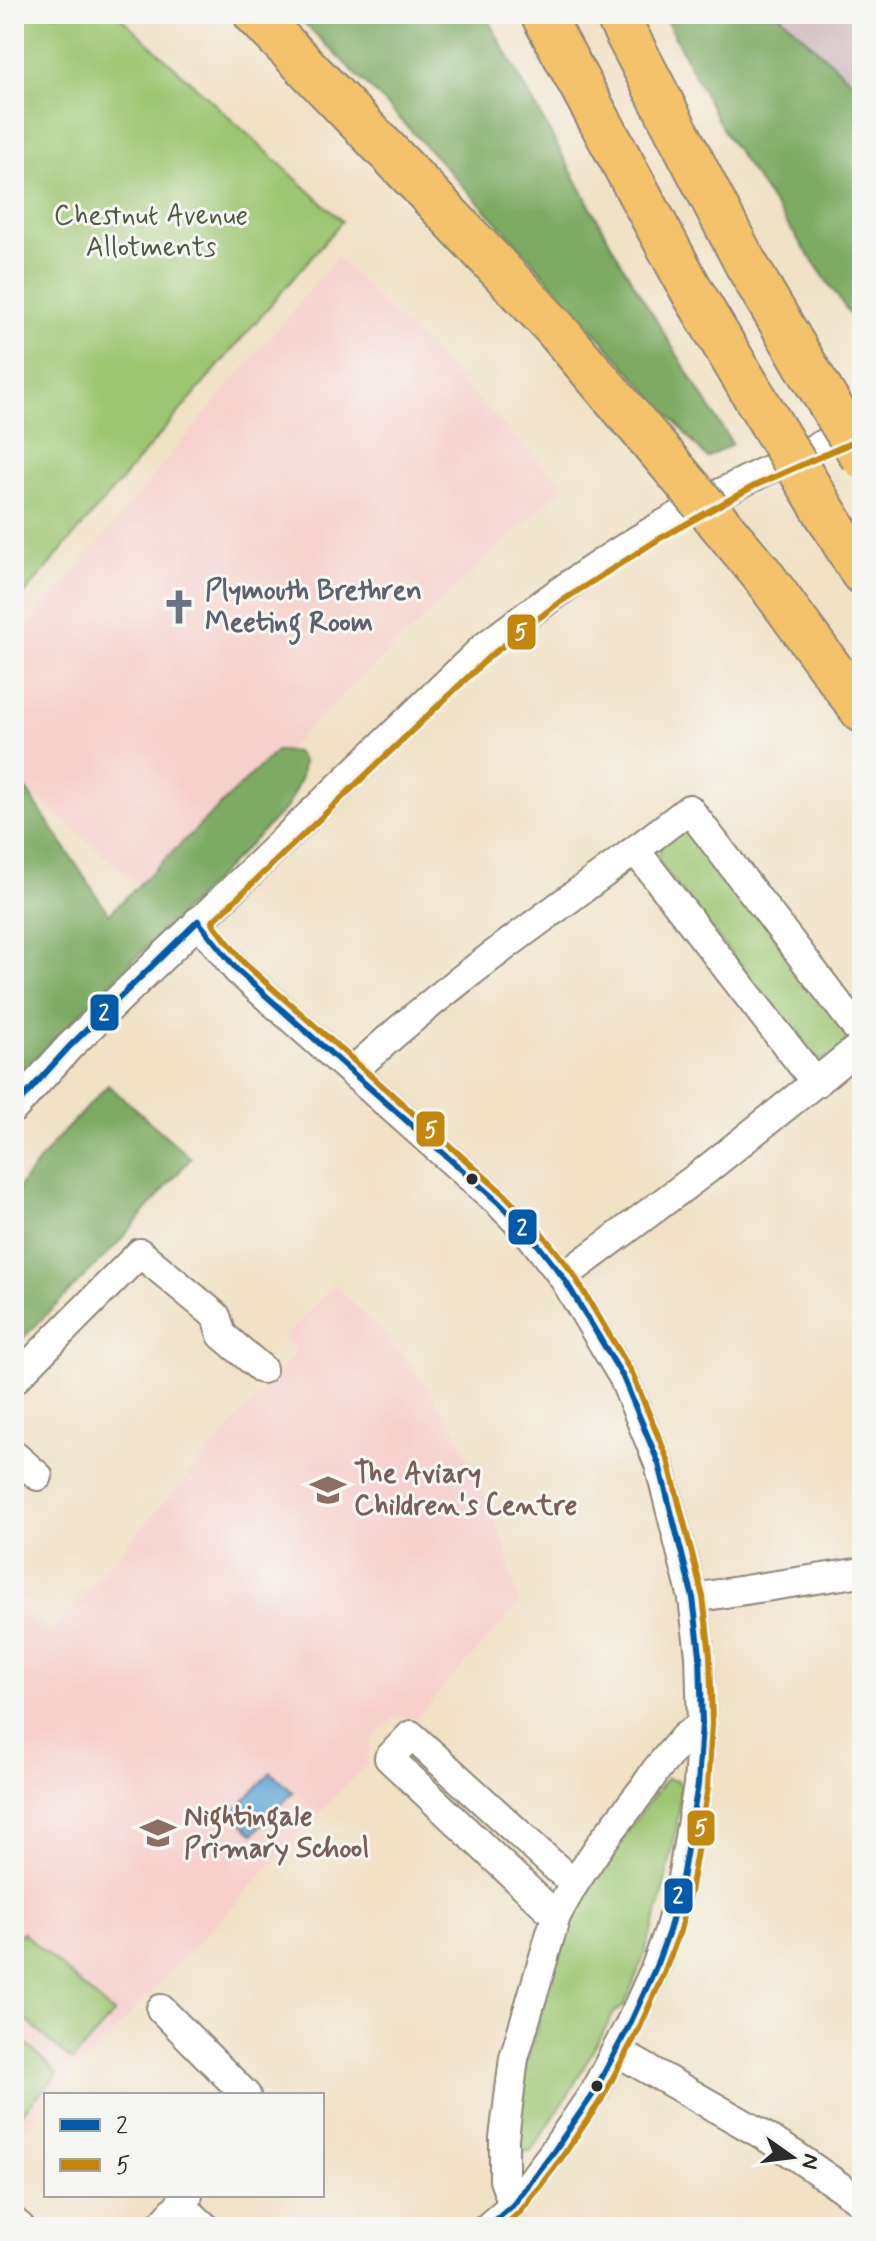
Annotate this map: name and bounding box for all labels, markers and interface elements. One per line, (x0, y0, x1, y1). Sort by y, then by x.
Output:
park label: Chestnut Avenue Allotments (54, 198, 248, 267)
place label: Plymouth Brethren Meeting Room (205, 573, 422, 645)
church icon: Plymouth Brethren Meeting Room (160, 588, 198, 626)
line badge: 5 (506, 613, 537, 651)
text: 5 (514, 619, 528, 647)
line badge: 2 (89, 993, 120, 1032)
text: 2 (99, 1000, 110, 1028)
line badge: 5 (415, 1110, 446, 1148)
text: 5 (424, 1117, 438, 1145)
unlabelled marker (464, 1171, 480, 1187)
line badge: 2 (507, 1208, 538, 1246)
text: 2 (517, 1215, 528, 1243)
place label: The Aviary Children's Centre (354, 1456, 577, 1525)
school or university icon: The Aviary Children's Centre (309, 1471, 347, 1509)
place label: Nightingale Primary School (184, 1799, 369, 1868)
line badge: 5 (686, 1809, 716, 1847)
school or university icon: Nightingale Primary School (139, 1814, 177, 1852)
text: 5 (694, 1815, 708, 1843)
line badge: 2 (663, 1877, 694, 1915)
text: 2 (673, 1883, 684, 1911)
unlabelled marker (589, 2078, 605, 2094)
legend (44, 2093, 324, 2197)
text: 2 (116, 2111, 128, 2142)
north arrow (752, 2117, 832, 2197)
text: 5 (116, 2151, 130, 2182)
text: N (794, 2151, 825, 2172)

